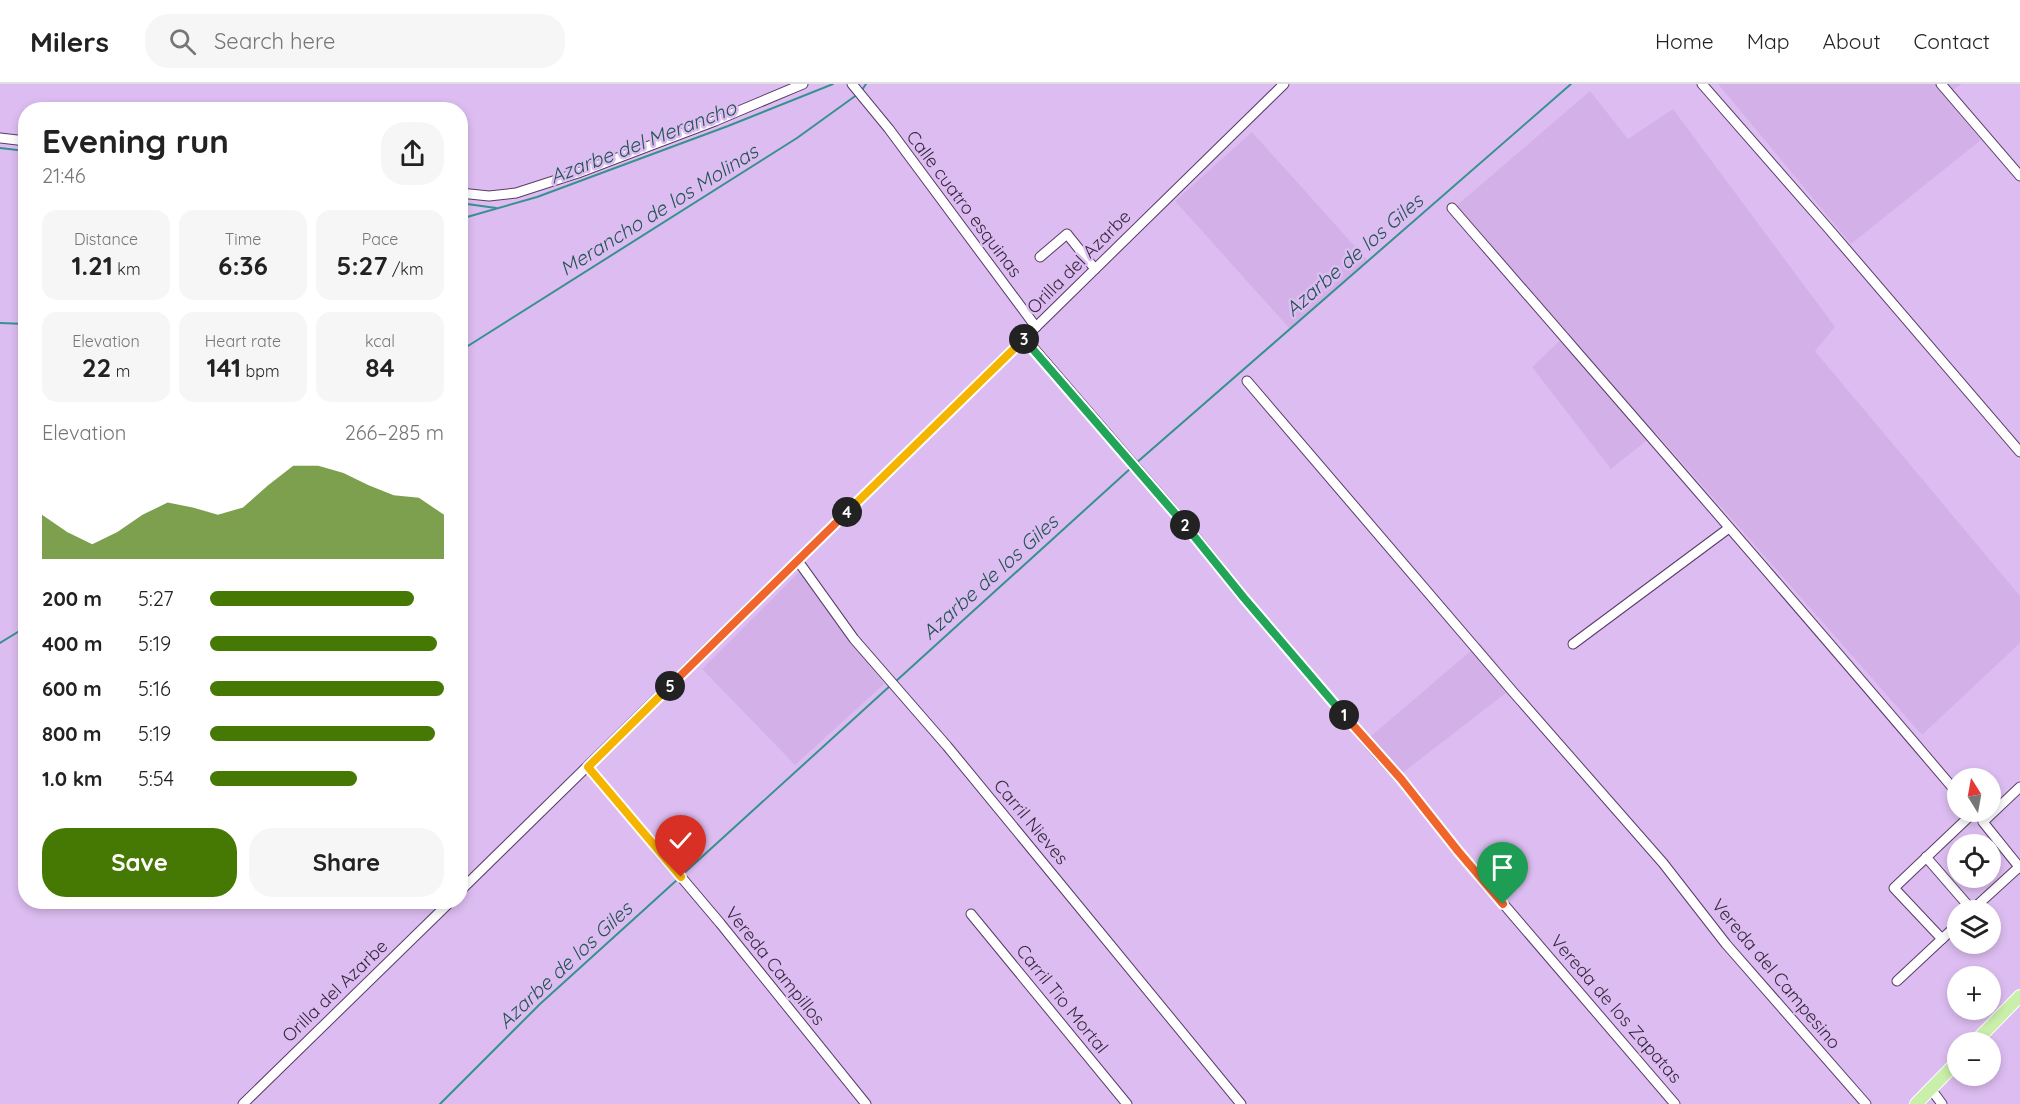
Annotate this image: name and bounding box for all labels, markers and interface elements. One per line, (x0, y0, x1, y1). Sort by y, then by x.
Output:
search box (145, 14, 565, 68)
text: Milers (30, 24, 109, 59)
icon: search (166, 25, 199, 58)
text: Search here (214, 27, 335, 55)
text: Home (1655, 28, 1714, 54)
text: Map (1747, 28, 1790, 54)
text: About (1823, 28, 1881, 54)
text: Contact (1914, 28, 1990, 54)
water label: Azarbe del Merancho (546, 94, 740, 189)
text: Evening run (42, 120, 229, 161)
button: share (381, 122, 444, 185)
street label: Calle cuatro esquinas (902, 126, 1027, 282)
water label: Merancho de los Molinas (555, 137, 764, 281)
text: 21:46 (42, 163, 86, 188)
water label: Azarbe de los Giles (1280, 187, 1429, 321)
street label: Orilla del Azarbe (1022, 205, 1136, 319)
text: Distance (74, 229, 138, 249)
text: Time (225, 229, 261, 249)
text: Pace (362, 229, 398, 249)
text: 1.21 (71, 249, 113, 282)
text: 6:36 (218, 249, 268, 282)
text: 5:27 (336, 249, 388, 282)
text: km (113, 259, 141, 279)
text: /km (388, 259, 424, 279)
pin: 3 (1009, 324, 1039, 354)
text: 3 (1020, 329, 1028, 349)
text: Elevation (72, 331, 140, 351)
text: Heart rate (205, 331, 281, 351)
text: kcal (365, 331, 395, 351)
text: 22 (82, 351, 111, 384)
text: 141 (206, 351, 241, 384)
text: 84 (365, 351, 395, 384)
text: m (111, 361, 130, 381)
text: bpm (241, 361, 280, 381)
text: Elevation (42, 420, 126, 445)
text: 266–285 m (345, 420, 444, 445)
pin: 4 (832, 497, 862, 527)
text: 4 (842, 502, 852, 522)
water label: Azarbe de los Giles (916, 508, 1064, 644)
pin: 2 (1170, 510, 1200, 540)
text: 2 (1180, 515, 1190, 535)
text: 200 m (42, 586, 102, 611)
text: 5:27 (138, 586, 174, 611)
text: 400 m (42, 631, 102, 656)
text: 5:19 (138, 631, 171, 656)
pin: 5 (655, 671, 685, 701)
text: 600 m (42, 676, 102, 701)
text: 5:16 (138, 676, 171, 701)
text: 5 (665, 676, 675, 696)
pin: 1 (1329, 700, 1359, 730)
text: 1 (1341, 705, 1347, 725)
text: 800 m (42, 721, 102, 746)
text: 5:19 (138, 721, 171, 746)
text: 1.0 km (42, 766, 102, 791)
text: 5:54 (138, 766, 174, 791)
north arrow (1947, 768, 2001, 822)
map controls (1947, 768, 2001, 1086)
street label: Carril Nieves (989, 774, 1074, 869)
pin (655, 815, 706, 877)
icon: check (664, 824, 697, 857)
button: Save (42, 828, 237, 897)
button: Share (249, 828, 444, 897)
button: locate (1947, 834, 2001, 888)
pin (1477, 842, 1528, 904)
icon: arrive (1486, 851, 1519, 884)
street label: Vereda del Campesino (1707, 894, 1846, 1053)
water label: Azarbe de los Giles (492, 895, 638, 1033)
button: layers (1947, 900, 2001, 954)
street label: Vereda Campillos (720, 902, 830, 1030)
street label: Vereda de los Zapatas (1546, 930, 1687, 1088)
street label: Orilla del Azarbe (277, 934, 392, 1047)
street label: Carril Tio Mortal (1011, 939, 1113, 1058)
button: + (1947, 966, 2001, 1020)
button: − (1947, 1032, 2001, 1086)

